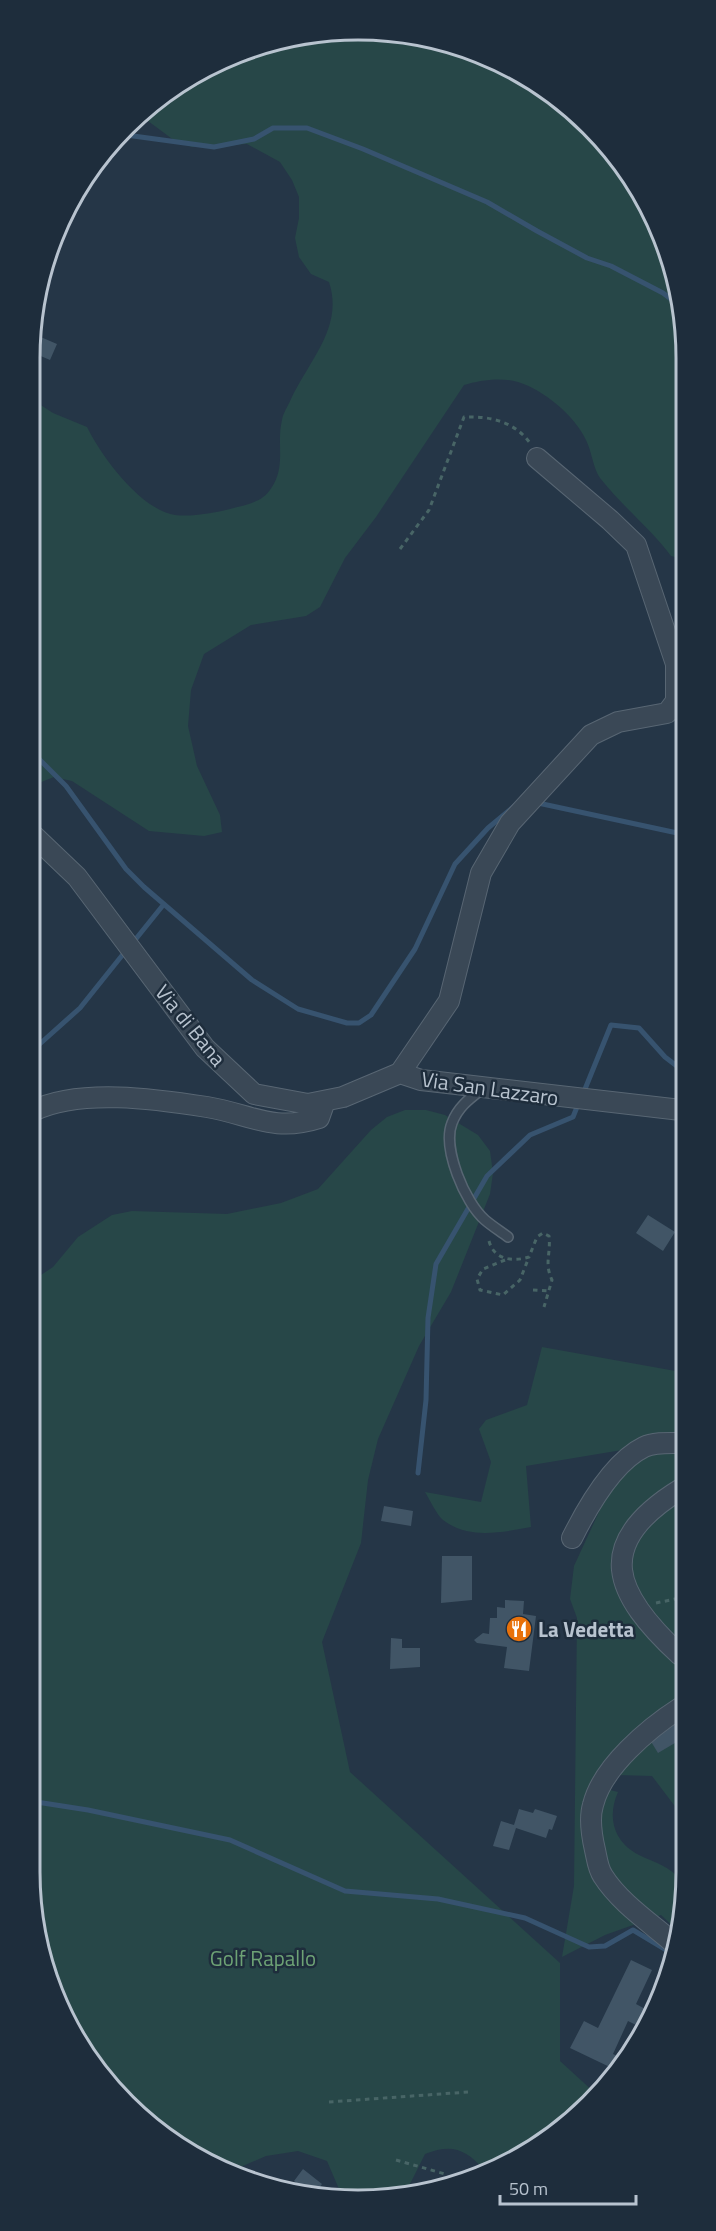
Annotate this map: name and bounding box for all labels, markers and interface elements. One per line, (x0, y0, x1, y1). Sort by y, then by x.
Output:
street label: Via di Bana (148, 977, 234, 1073)
street label: Via San Lazzaro (419, 1063, 561, 1113)
place label: La Vedetta (538, 1613, 635, 1645)
restaurant icon: La Vedetta (504, 1614, 534, 1644)
park label: Golf Rapallo (210, 1942, 316, 1974)
scale bar (500, 2168, 636, 2206)
text: 50 m (509, 2175, 548, 2202)

